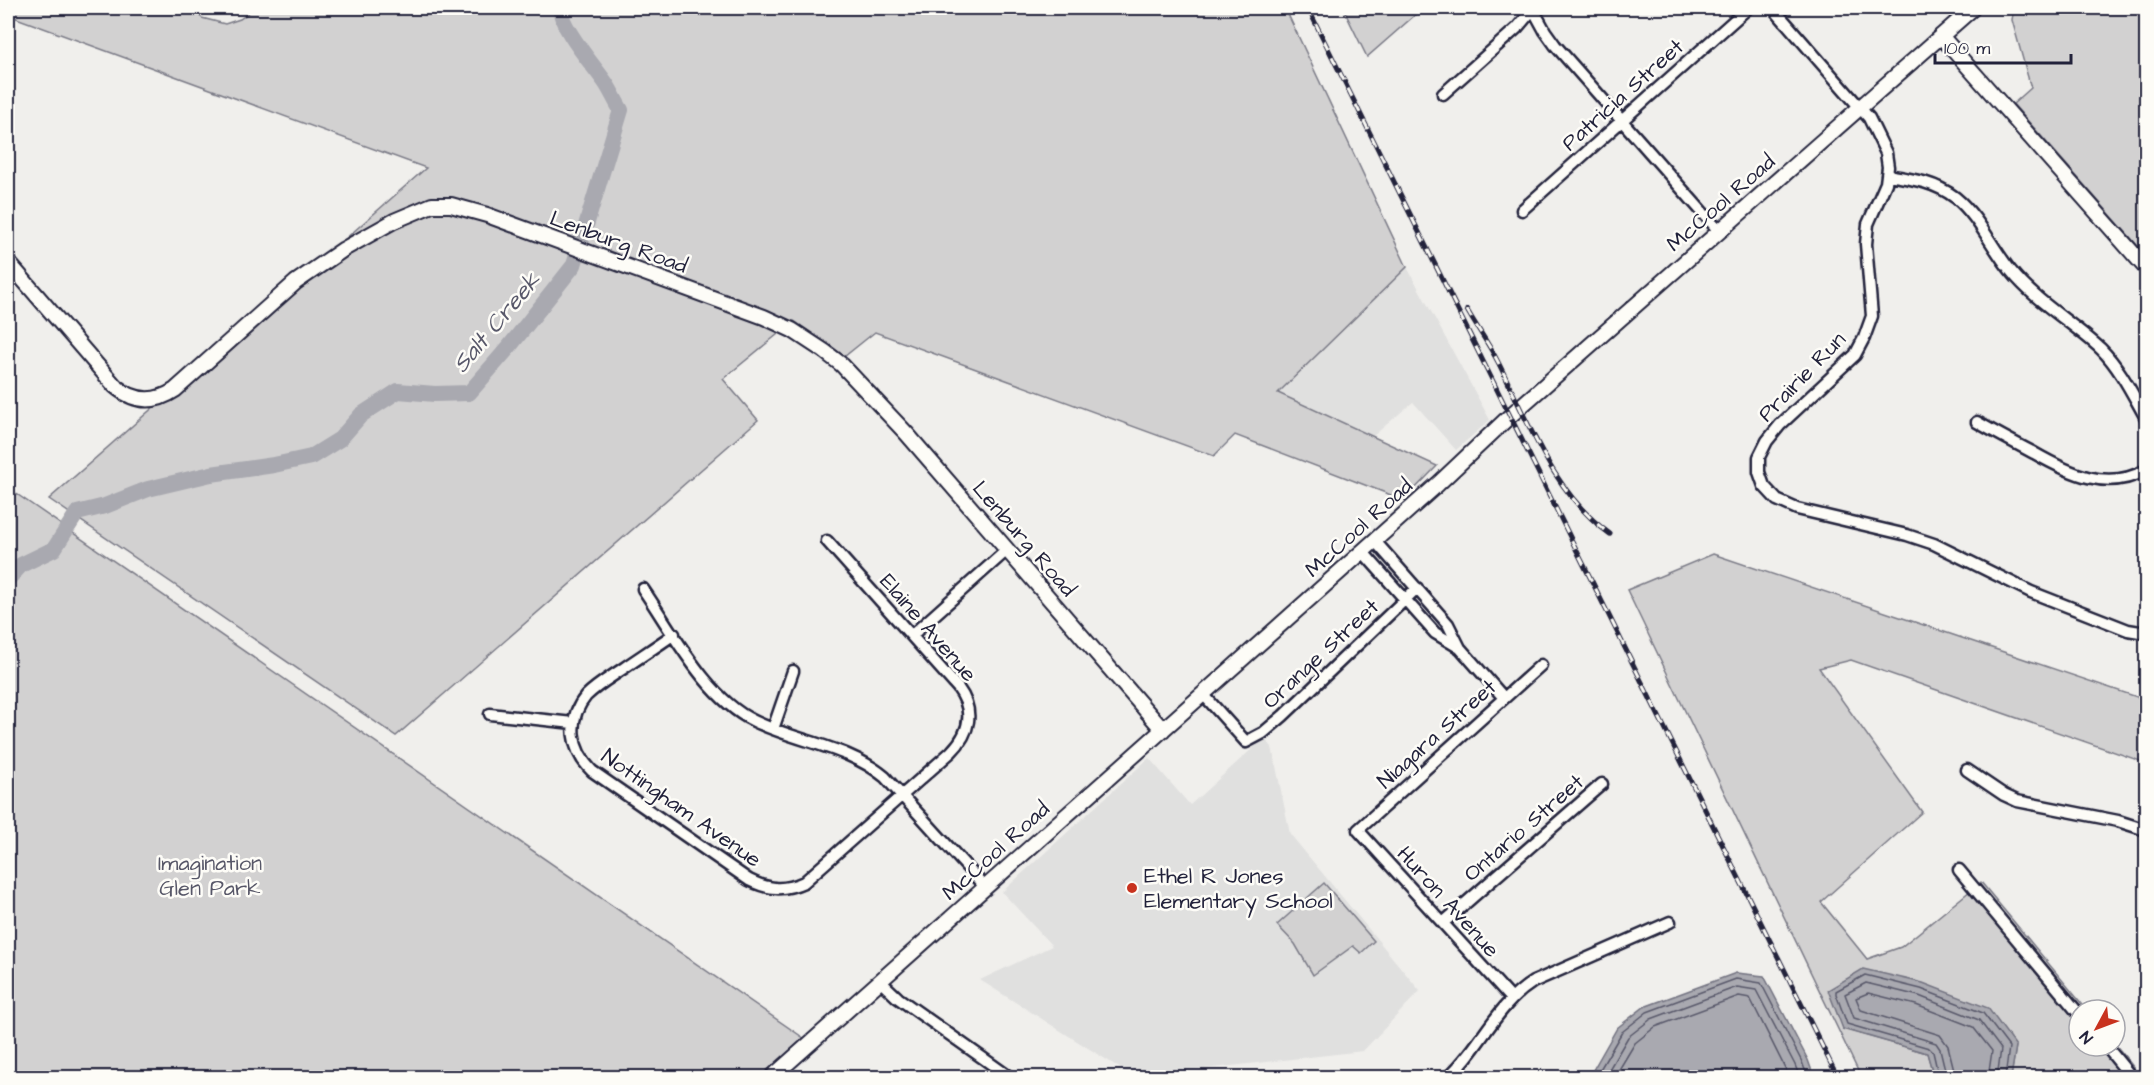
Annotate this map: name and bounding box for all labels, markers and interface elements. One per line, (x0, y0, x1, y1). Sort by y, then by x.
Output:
scale bar (1935, 27, 2072, 65)
street label: Patricia Street (1555, 32, 1691, 158)
text: 100 m (1944, 36, 1990, 61)
street label: McCool Road (1660, 147, 1782, 259)
street label: Lenburg Road (545, 203, 692, 283)
water label: Salt Creek (445, 264, 550, 380)
street label: Prairie Run (1751, 325, 1853, 429)
street label: McCool Road (1298, 471, 1420, 585)
street label: Lenburg Road (964, 474, 1083, 604)
street label: Elaine Avenue (872, 567, 984, 689)
street label: Orange Street (1256, 592, 1387, 717)
street label: Niagara Street (1371, 672, 1504, 797)
street label: Nottingham Avenue (594, 741, 768, 876)
street label: Ontario Street (1457, 767, 1591, 889)
street label: McCool Road (935, 794, 1057, 908)
street label: Huron Avenue (1389, 840, 1506, 965)
park label: Imagination Glen Park (158, 848, 262, 904)
place label: Ethel R Jones Elementary School (1144, 861, 1333, 918)
marker: Ethel R Jones Elementary School (1125, 881, 1139, 895)
north arrow (2067, 998, 2127, 1058)
text: N (2075, 1026, 2098, 1048)

